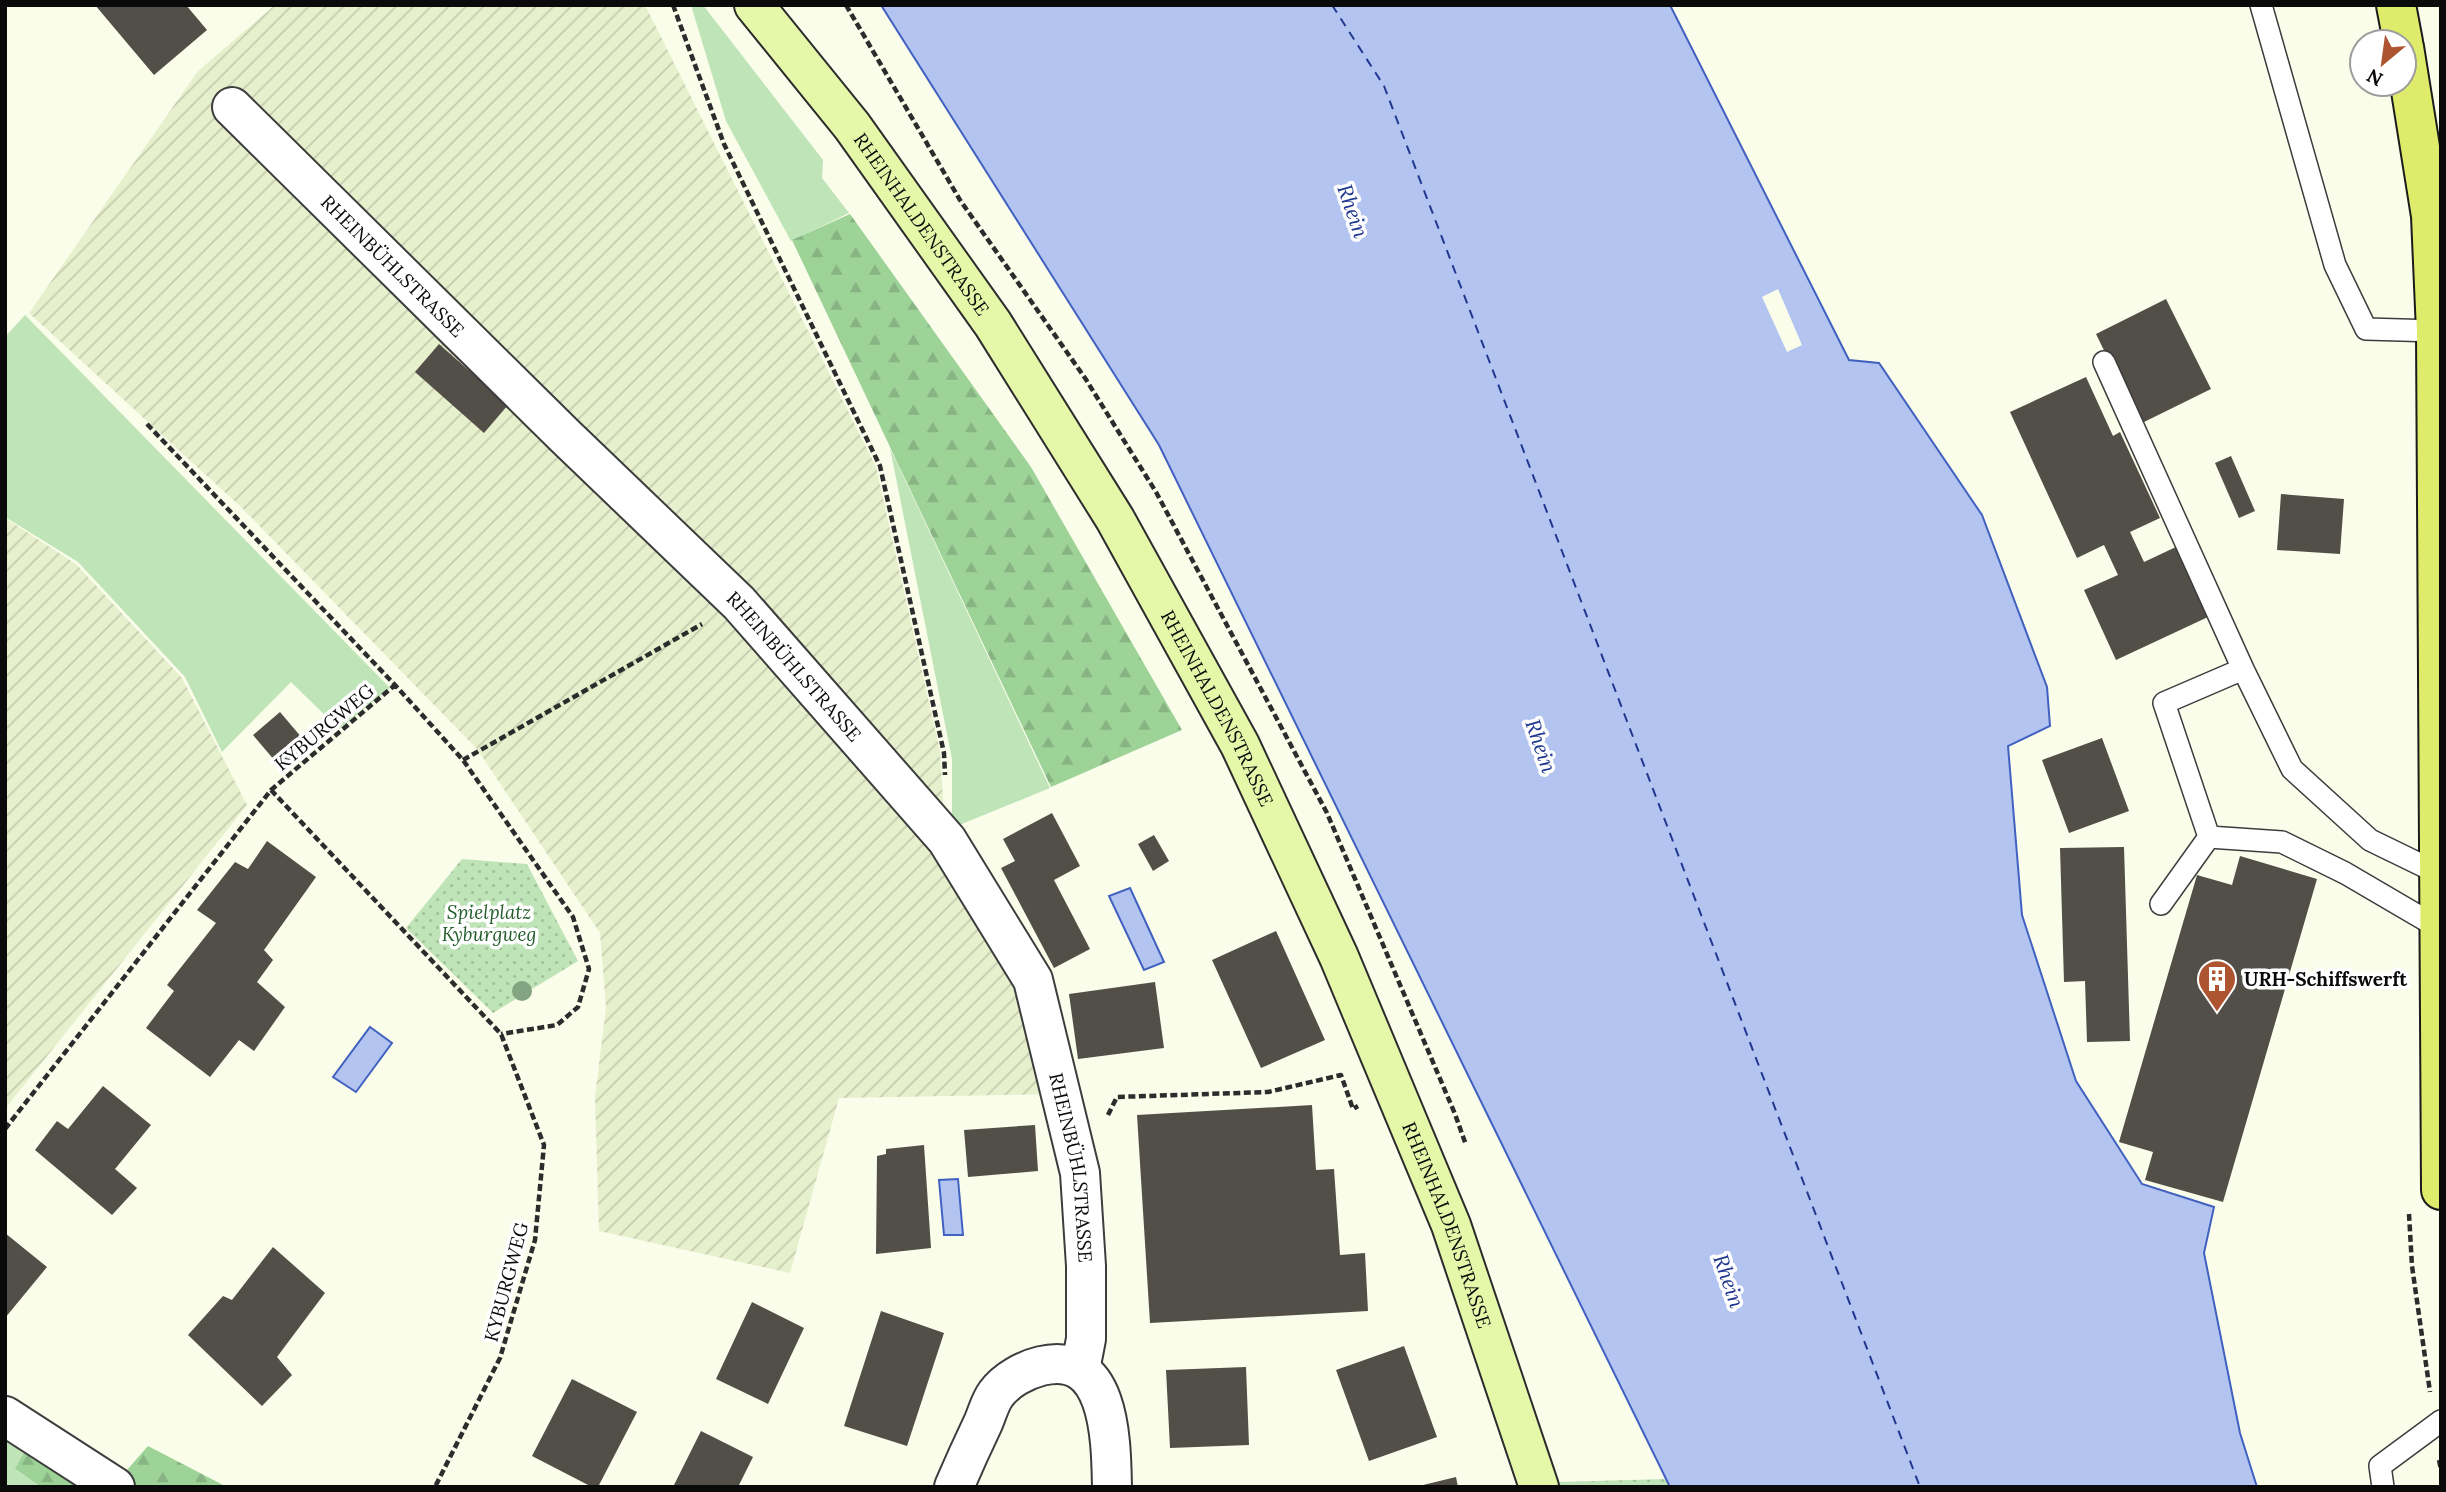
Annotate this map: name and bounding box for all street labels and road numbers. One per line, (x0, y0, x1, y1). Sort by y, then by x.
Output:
street label: RHEINHALDENSTRASSE (849, 128, 995, 320)
street label: RHEINBÜHLSTRASSE (316, 190, 470, 342)
street label: RHEINBÜHLSTRASSE (722, 586, 867, 746)
street label: RHEINHALDENSTRASSE (1156, 606, 1279, 810)
street label: KYBURGWEG (269, 678, 379, 776)
street label: RHEINBÜHLSTRASSE (1044, 1070, 1098, 1263)
street label: RHEINHALDENSTRASSE (1397, 1118, 1497, 1331)
street label: KYBURGWEG (479, 1219, 534, 1344)

